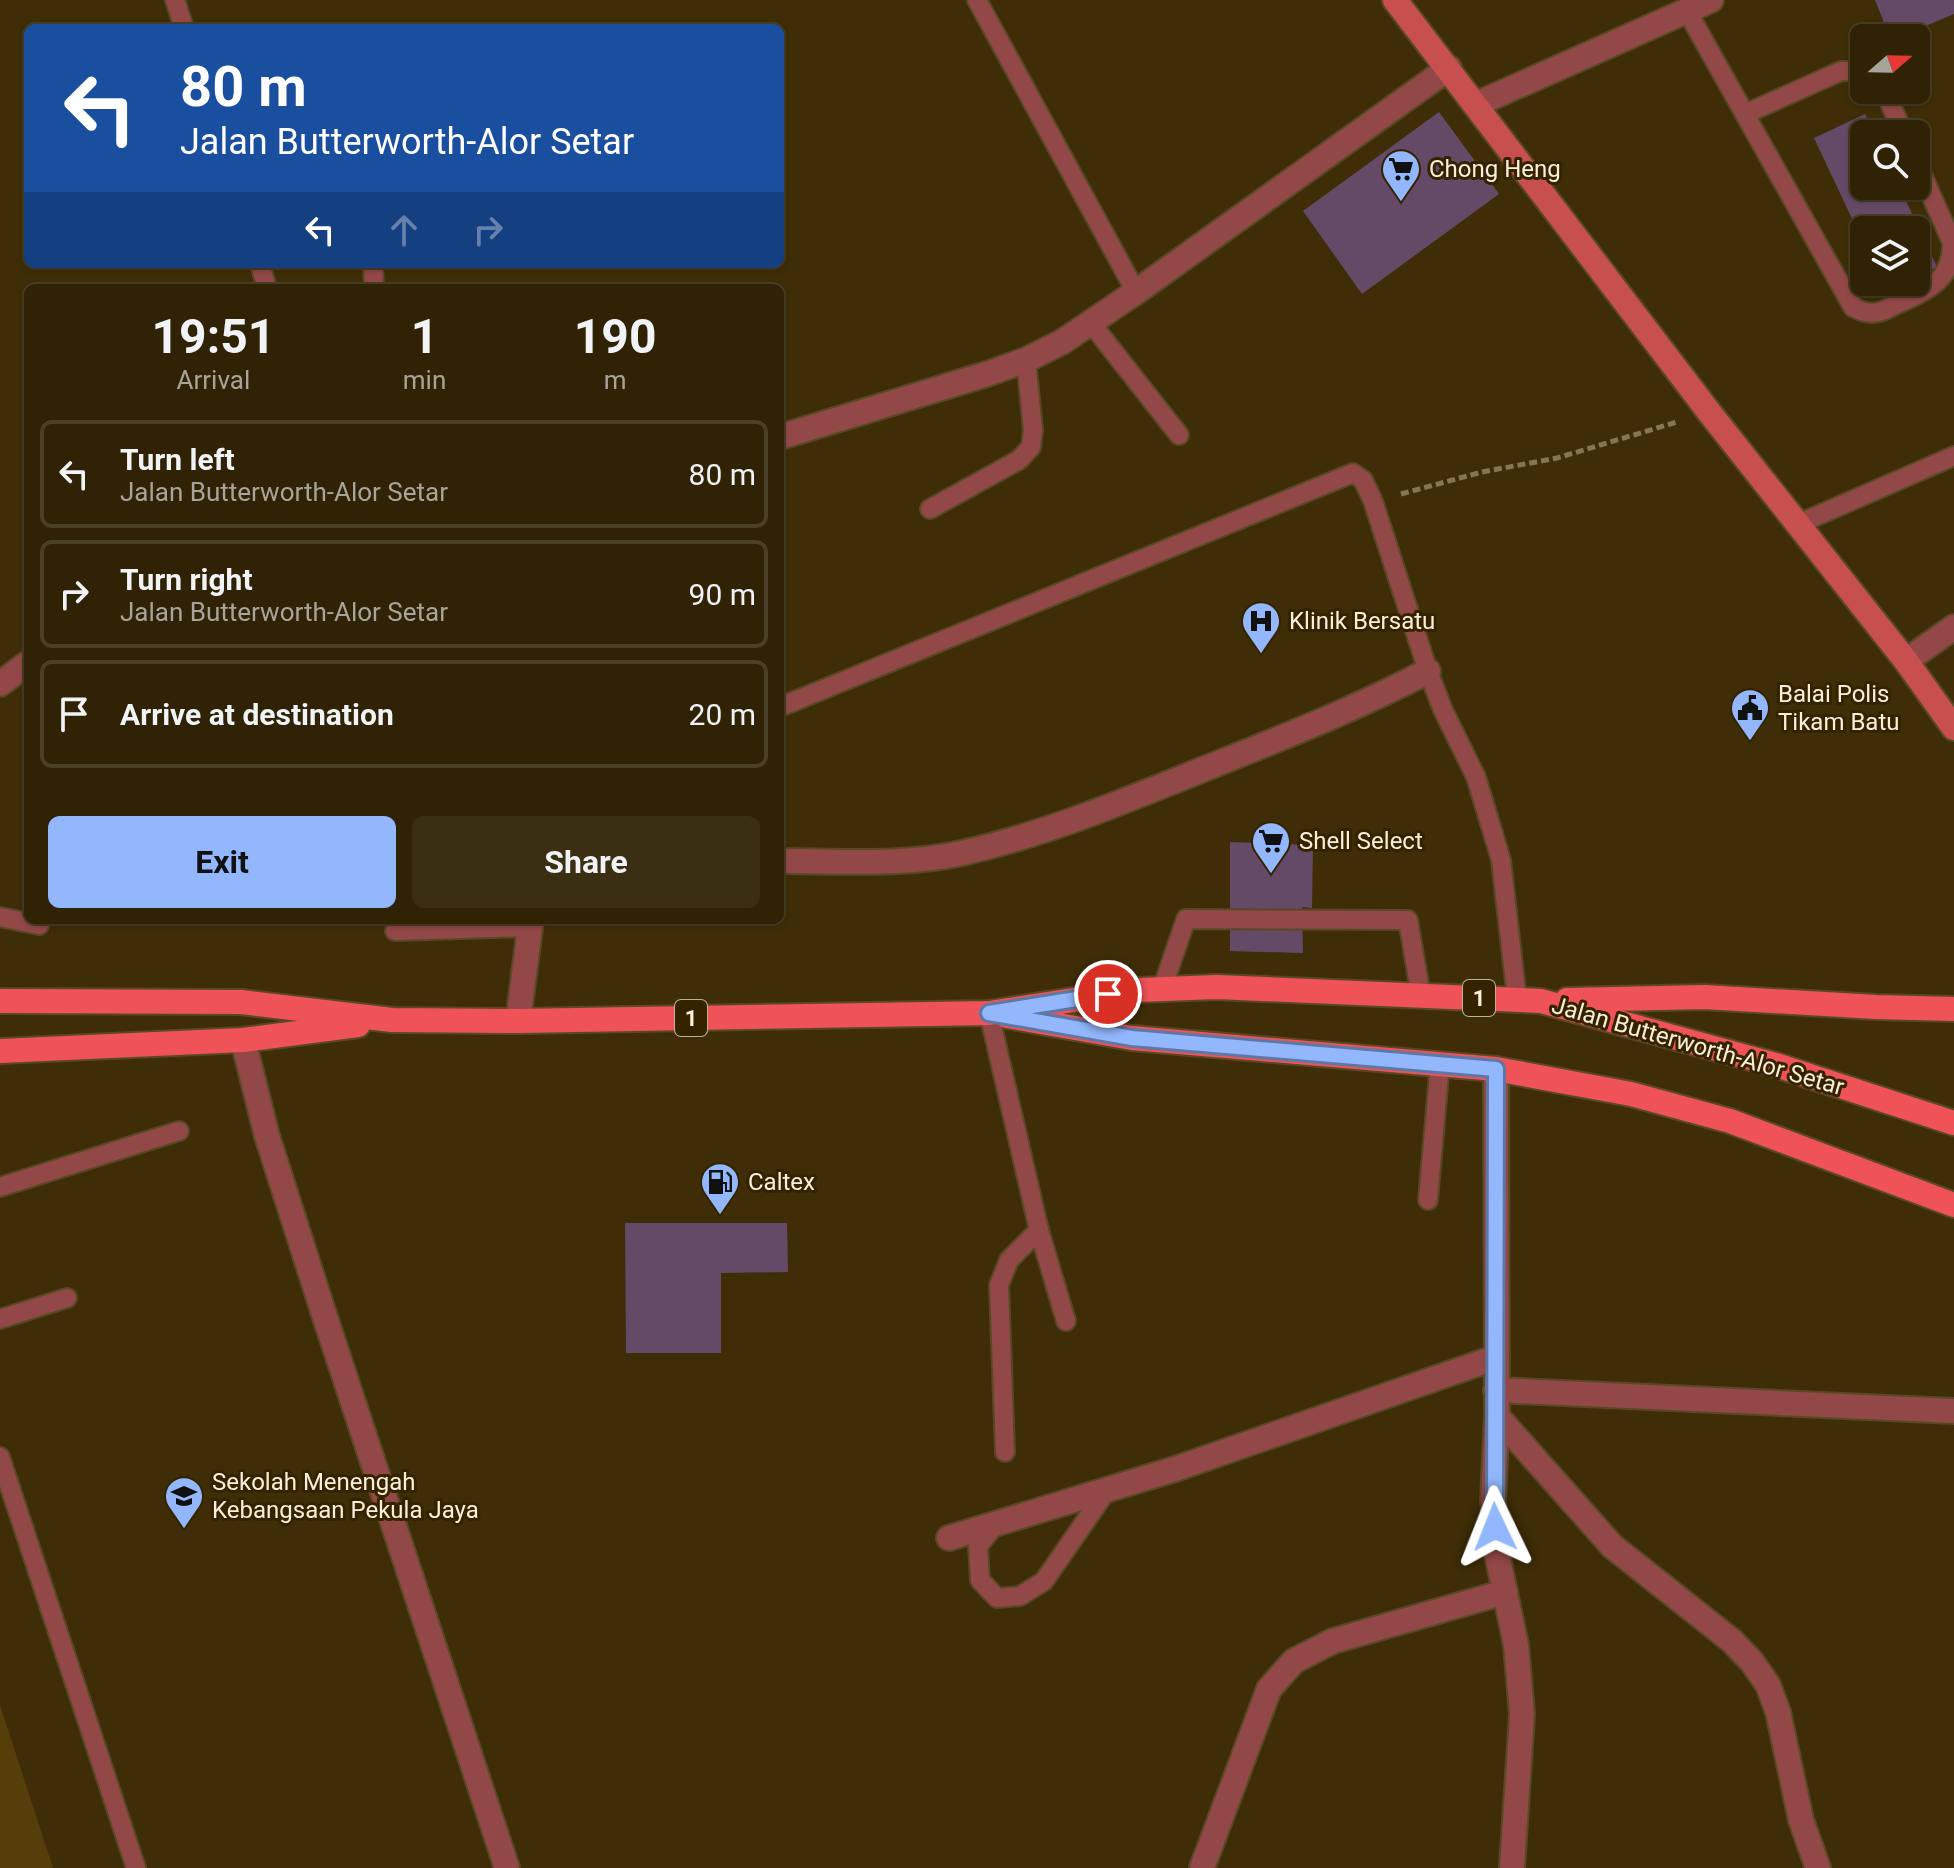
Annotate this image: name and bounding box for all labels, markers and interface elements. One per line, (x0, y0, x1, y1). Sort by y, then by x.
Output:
north arrow (1850, 24, 1930, 104)
map controls (1850, 24, 1930, 296)
text: 80 m (180, 54, 307, 120)
icon: left (48, 56, 152, 160)
button: search (1850, 120, 1930, 200)
text: Jalan Butterworth-Alor Setar (180, 121, 634, 163)
supermarket icon: Chong Heng (1380, 148, 1422, 203)
place label: Chong Heng (1429, 155, 1561, 183)
icon: left (298, 208, 342, 252)
icon: ahead (382, 208, 426, 252)
icon: right (466, 208, 510, 252)
button: layers (1850, 216, 1930, 296)
text: 19:51 (152, 308, 275, 365)
text: 1 (411, 308, 438, 365)
text: 190 (574, 308, 656, 365)
text: Arrival (177, 365, 250, 395)
text: min (403, 365, 446, 395)
text: m (604, 365, 627, 395)
text: Turn left (120, 442, 235, 477)
icon: left (52, 452, 96, 496)
text: 80 m (689, 457, 756, 492)
text: Jalan Butterworth-Alor Setar (120, 477, 448, 507)
text: Turn right (120, 562, 253, 597)
icon: right (52, 572, 96, 616)
text: 90 m (689, 577, 756, 612)
text: Jalan Butterworth-Alor Setar (120, 597, 448, 627)
hospital icon: Klinik Bersatu (1240, 600, 1282, 655)
place label: Klinik Bersatu (1289, 607, 1435, 635)
place label: Balai Polis Tikam Batu (1778, 680, 1899, 736)
public building icon: Balai Polis Tikam Batu (1729, 687, 1771, 742)
icon: arrive (52, 692, 96, 736)
text: Arrive at destination (120, 697, 394, 732)
text: 20 m (689, 697, 756, 732)
button: Exit (48, 816, 396, 908)
button: Share (412, 816, 760, 908)
supermarket icon: Shell Select (1250, 820, 1292, 875)
place label: Shell Select (1299, 827, 1423, 855)
pin (1074, 960, 1142, 1028)
icon: arrive (1086, 972, 1130, 1016)
road number: 1 (1463, 980, 1495, 1016)
street label: Jalan Butterworth-Alor Setar (1549, 991, 1847, 1101)
road number: 1 (675, 1000, 707, 1036)
fuel station icon: Caltex (699, 1161, 741, 1216)
place label: Caltex (748, 1168, 815, 1196)
place label: Sekolah Menengah Kebangsaan Pekula Jaya (212, 1468, 479, 1524)
school or university icon: Sekolah Menengah Kebangsaan Pekula Jaya (163, 1475, 205, 1530)
position arrow (1453, 1485, 1537, 1569)

